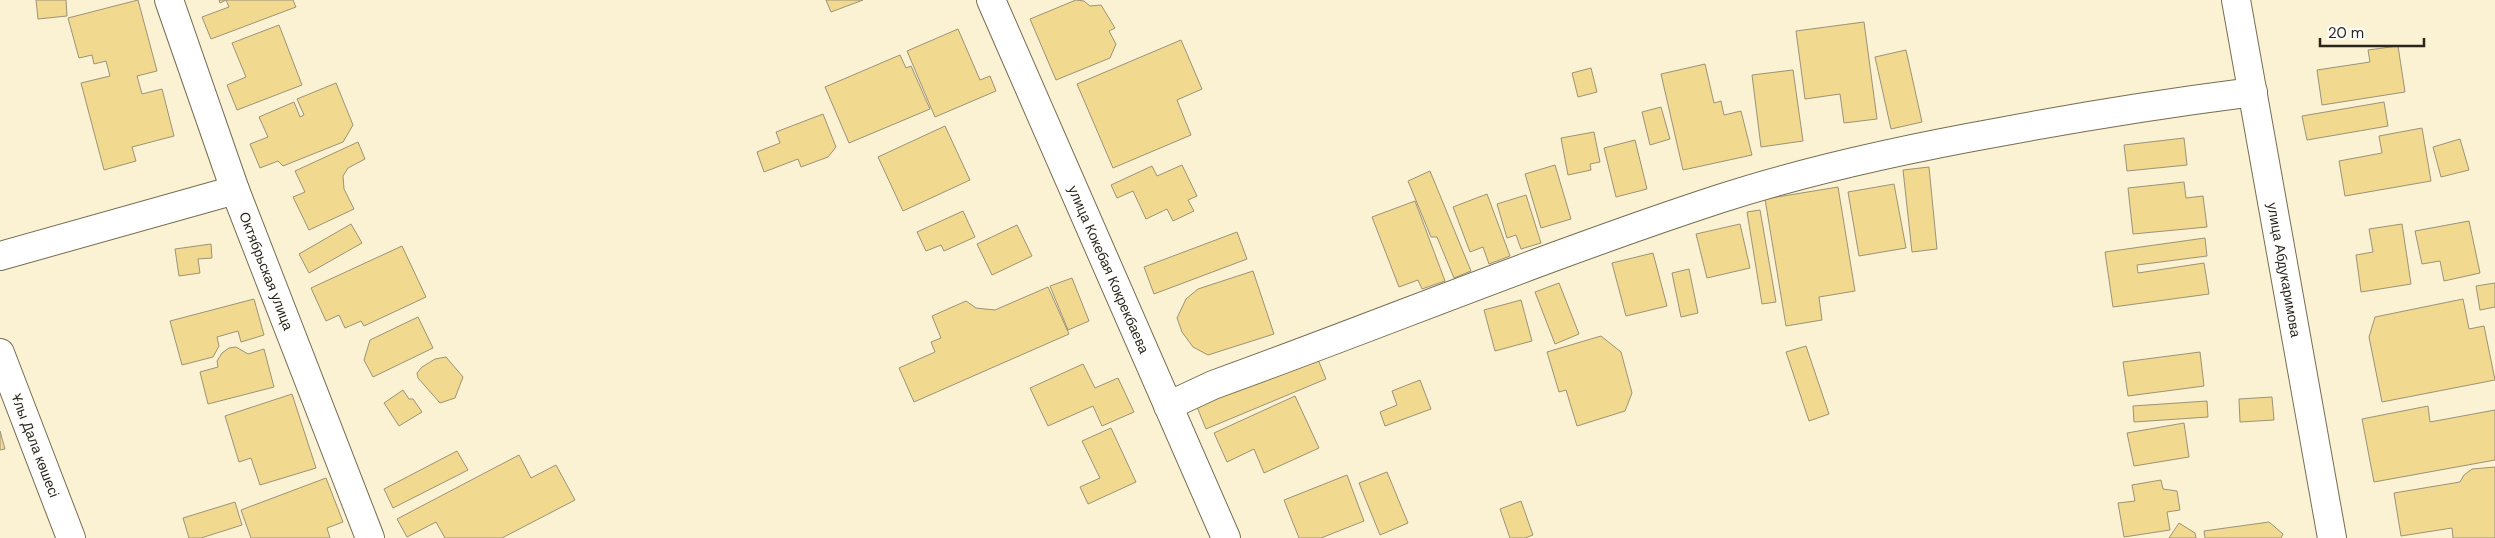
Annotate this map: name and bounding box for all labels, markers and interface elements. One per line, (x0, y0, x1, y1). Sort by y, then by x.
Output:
scale bar (2320, 15, 2424, 47)
text: 20 m (2328, 23, 2364, 43)
street label: улица Кокебая Кокрекбаева (1064, 183, 1153, 356)
street label: улица Абдукаримова (2263, 201, 2305, 339)
street label: Октябрьская улица (235, 209, 298, 333)
street label: Ұлы Дала көшесі (7, 391, 64, 500)

